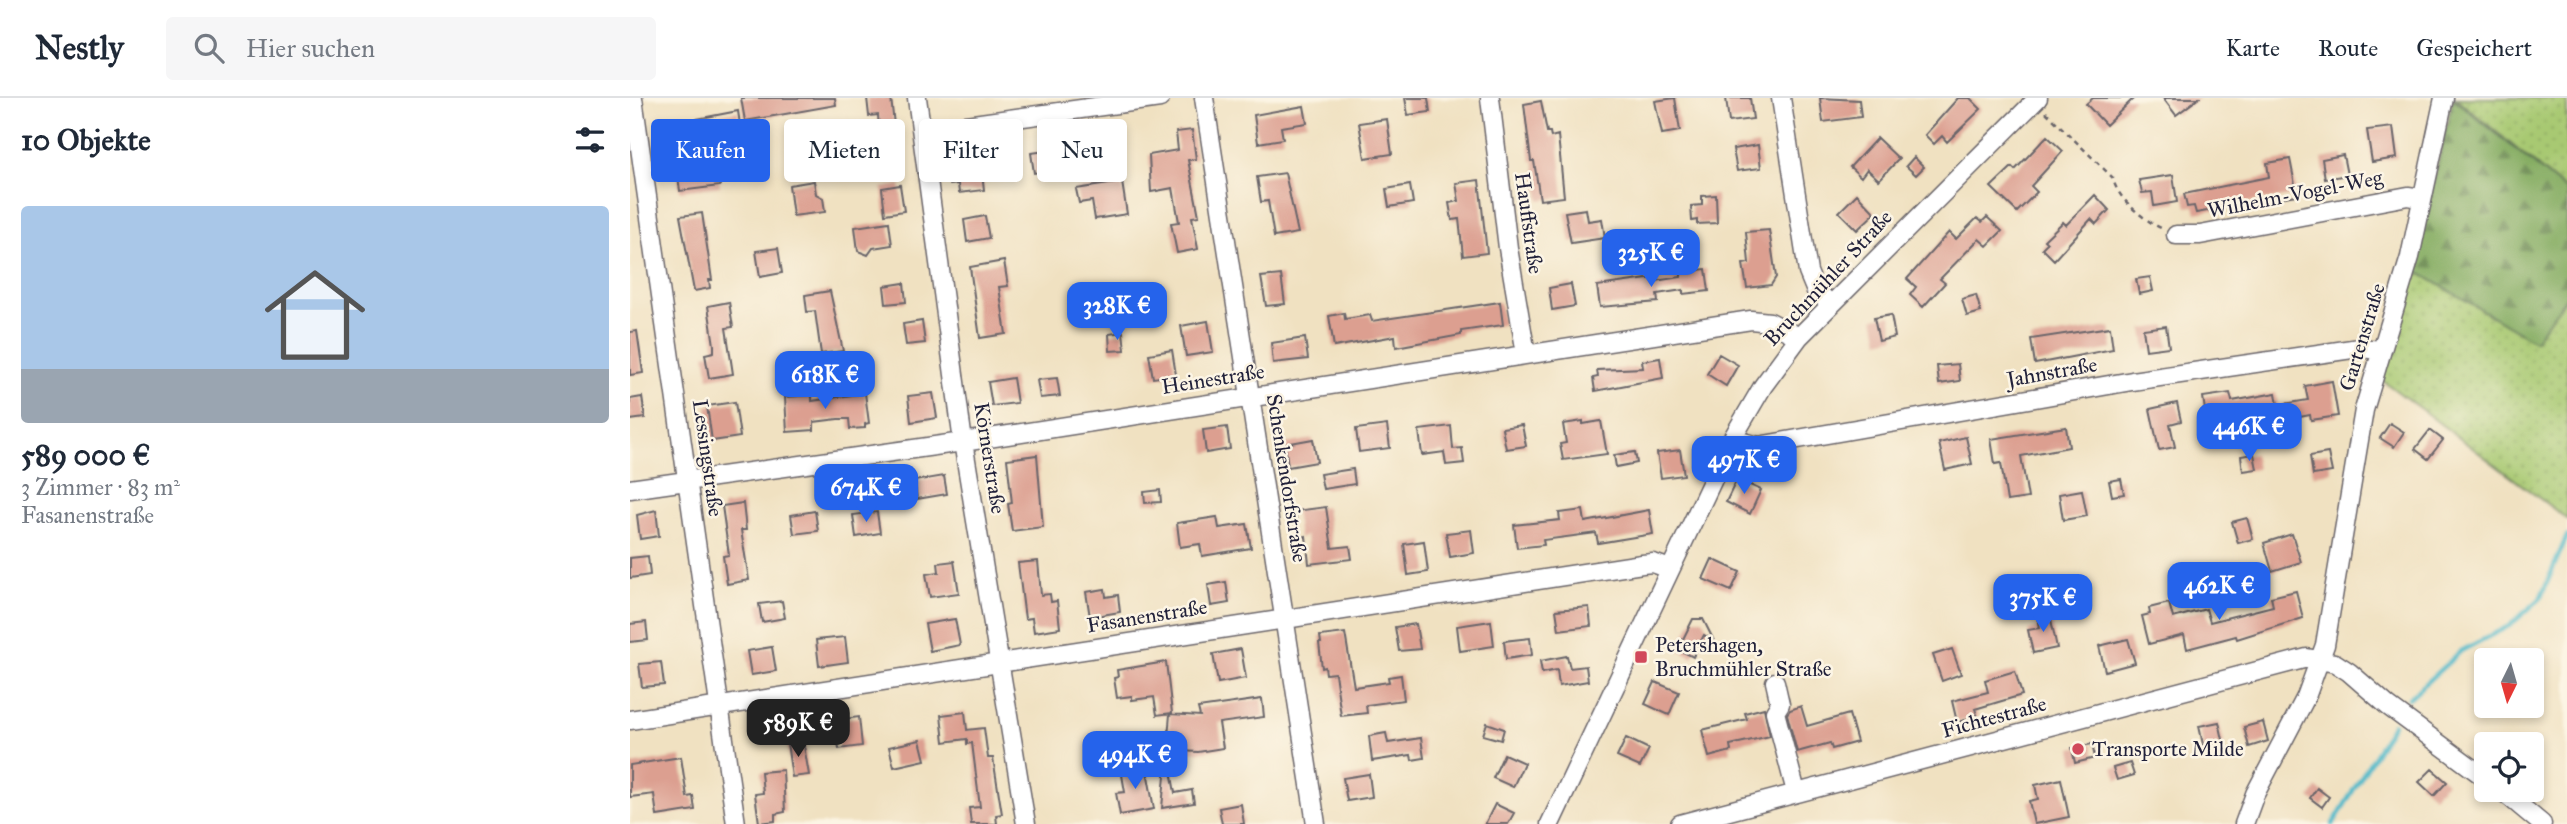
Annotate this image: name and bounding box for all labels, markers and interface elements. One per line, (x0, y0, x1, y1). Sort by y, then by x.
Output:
search box (166, 17, 656, 80)
text: Nestly (35, 28, 124, 68)
icon: search (190, 29, 228, 67)
text: Hier suchen (246, 32, 375, 64)
text: Karte (2225, 33, 2280, 63)
text: Route (2318, 33, 2378, 63)
text: Gespeichert (2416, 33, 2532, 63)
chip: Kaufen (651, 119, 770, 182)
chip: Mieten (784, 119, 905, 182)
chip: Filter (919, 119, 1023, 182)
chip: Neu (1037, 119, 1127, 182)
icon: filters (571, 121, 609, 159)
text: 10 Objekte (21, 122, 151, 158)
street label: Wilhelm-Vogel-Weg (2205, 164, 2385, 224)
street label: Hauffstraße (1509, 171, 1549, 276)
street label: Bruchmühler Straße (1758, 204, 1898, 351)
pin: 325K € (1594, 230, 1708, 289)
text: 325K € (1618, 238, 1684, 266)
icon: home (252, 252, 378, 378)
street label: Gartenstraße (2333, 280, 2391, 394)
pin: 328K € (1060, 282, 1174, 342)
text: 328K € (1083, 291, 1151, 319)
street label: Jahnstraße (2003, 351, 2099, 393)
pin: 618K € (768, 352, 882, 411)
street label: Heinestraße (1160, 358, 1267, 400)
text: 618K € (791, 360, 859, 388)
street label: Schenkendorfstraße (1261, 392, 1313, 564)
street label: Lessingstraße (687, 398, 729, 518)
street label: Körnerstraße (968, 400, 1012, 516)
pin: 446K € (2192, 404, 2306, 463)
text: 446K € (2213, 412, 2285, 440)
pin: 497K € (1687, 436, 1801, 496)
text: 589 000 € (21, 437, 151, 473)
text: 497K € (1708, 445, 1780, 473)
pin: 674K € (809, 464, 923, 524)
text: 3 Zimmer · 83 m² (21, 473, 180, 501)
text: 674K € (830, 473, 902, 501)
text: Fasanenstraße (21, 501, 154, 529)
pin: 462K € (2162, 562, 2276, 622)
text: 462K € (2183, 571, 2255, 599)
pin: 375K € (1986, 574, 2100, 634)
text: 375K € (2009, 583, 2077, 611)
street label: Fasanenstraße (1085, 594, 1209, 638)
place label: Petershagen, Bruchmühler Straße (1655, 632, 1832, 682)
north arrow (2474, 648, 2544, 718)
map controls (2474, 648, 2544, 802)
marker: Petershagen, Bruchmühler Straße (1633, 649, 1649, 665)
street label: Fichtestraße (1939, 690, 2050, 743)
pin: 589K € (741, 700, 855, 759)
text: 589K € (763, 708, 833, 736)
pin: 494K € (1078, 732, 1192, 791)
button: locate (2474, 732, 2544, 802)
place label: Transporte Milde (2092, 736, 2244, 762)
text: 494K € (1098, 740, 1172, 768)
marker: Transporte Milde (2070, 741, 2086, 757)

